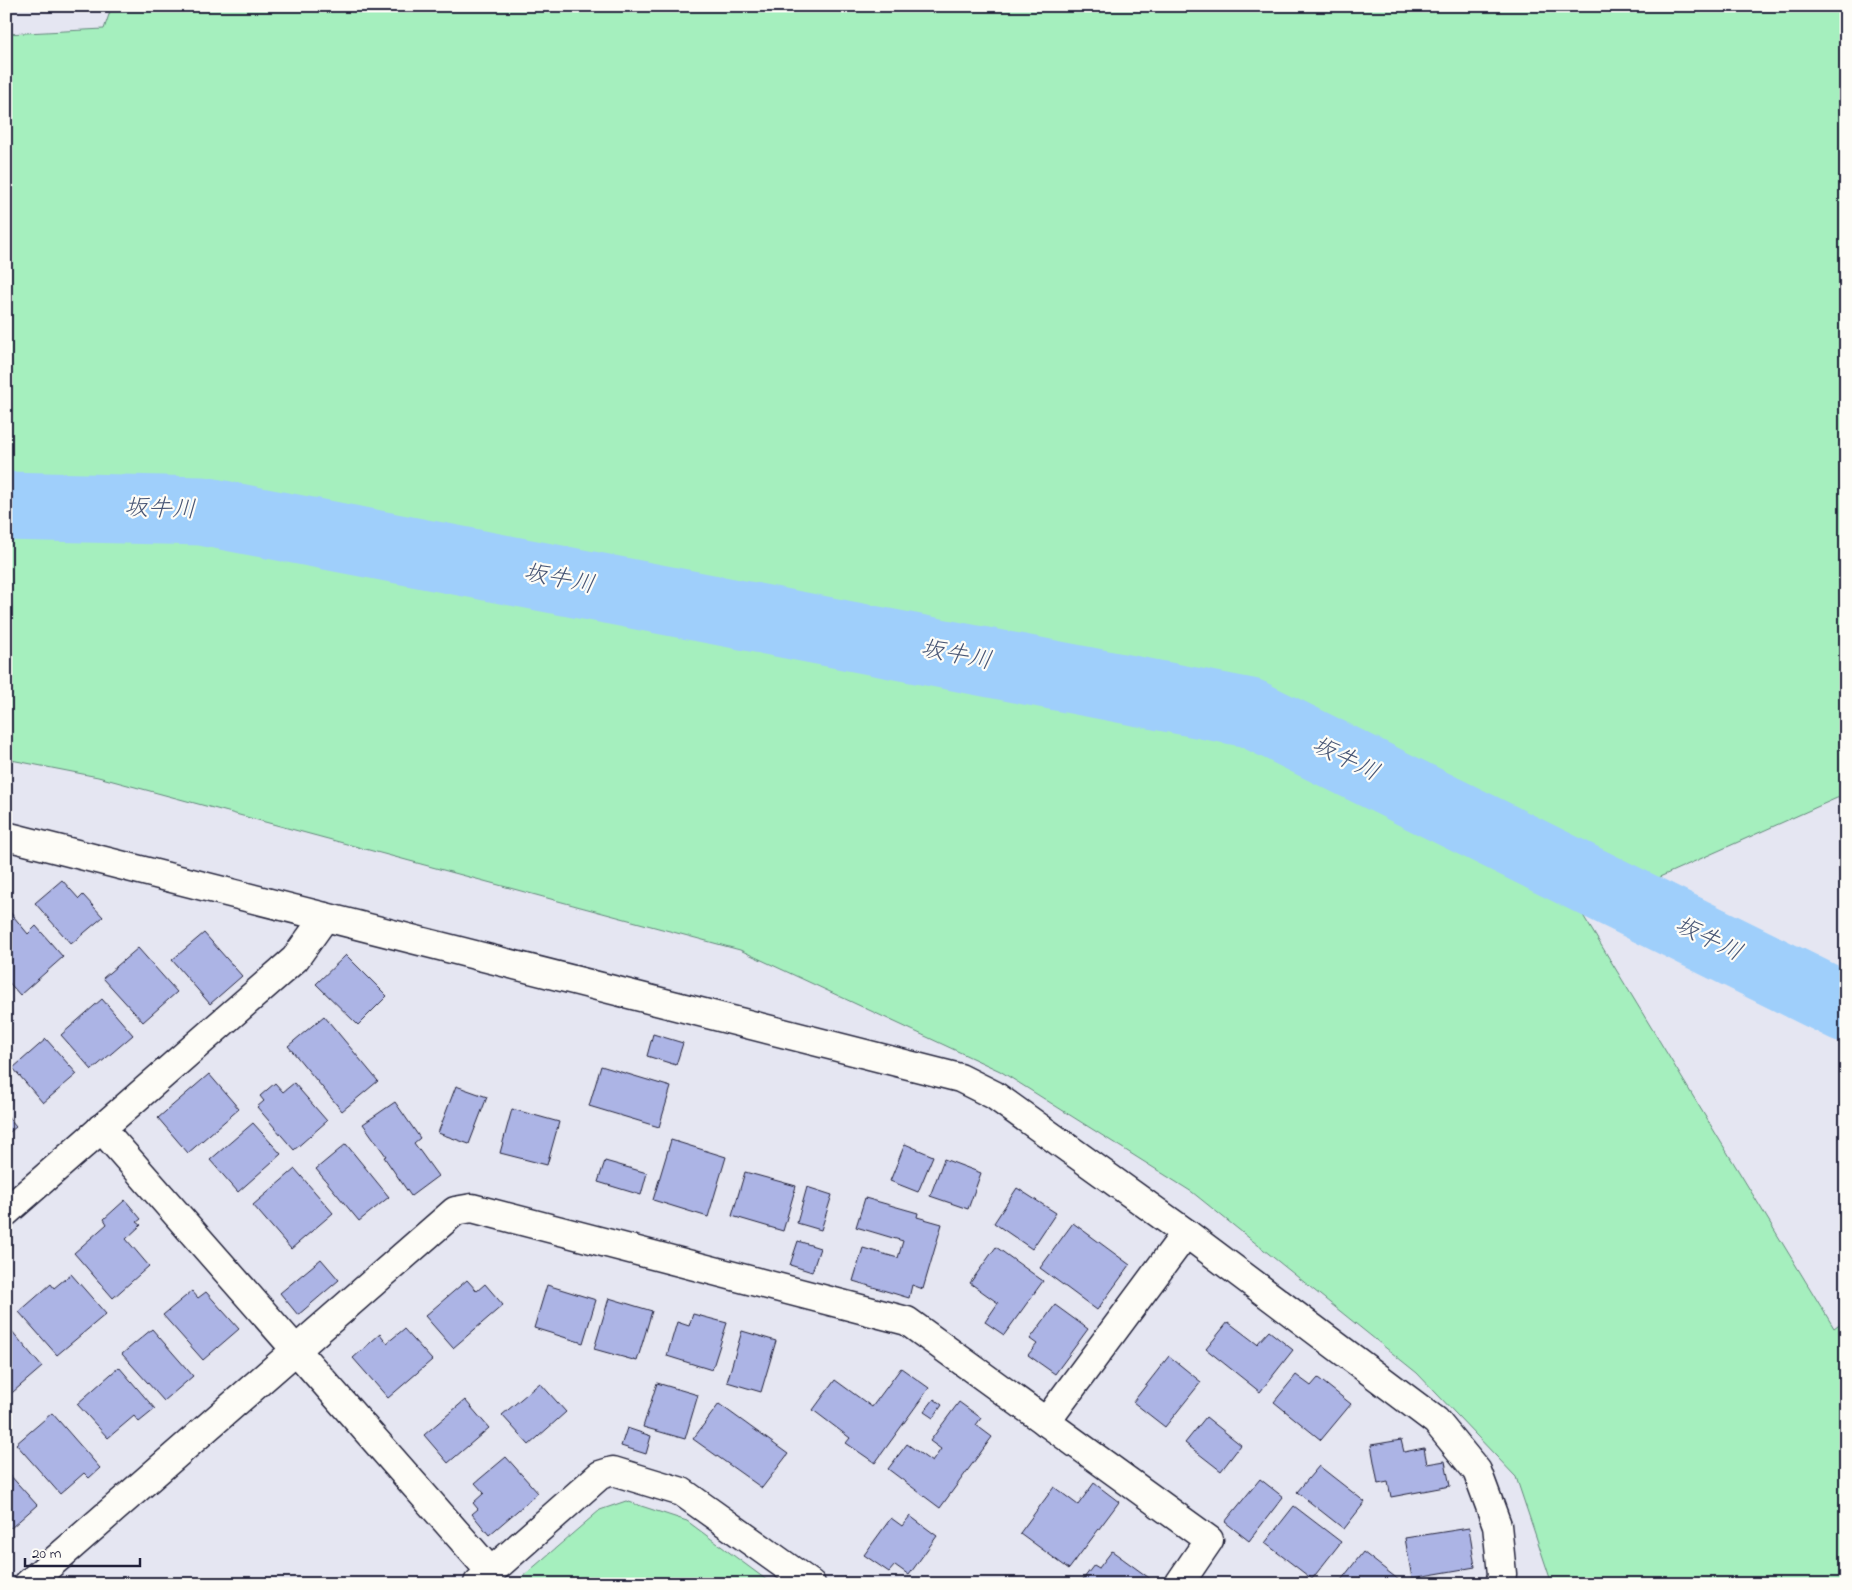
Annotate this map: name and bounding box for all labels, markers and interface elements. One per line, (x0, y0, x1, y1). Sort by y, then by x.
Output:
water label: 坂牛川 (123, 491, 197, 529)
water label: 坂牛川 (520, 556, 598, 604)
water label: 坂牛川 (917, 632, 995, 680)
water label: 坂牛川 (1305, 728, 1385, 792)
water label: 坂牛川 (1668, 908, 1748, 972)
scale bar (25, 1535, 140, 1567)
text: 20 m (32, 1543, 62, 1565)

